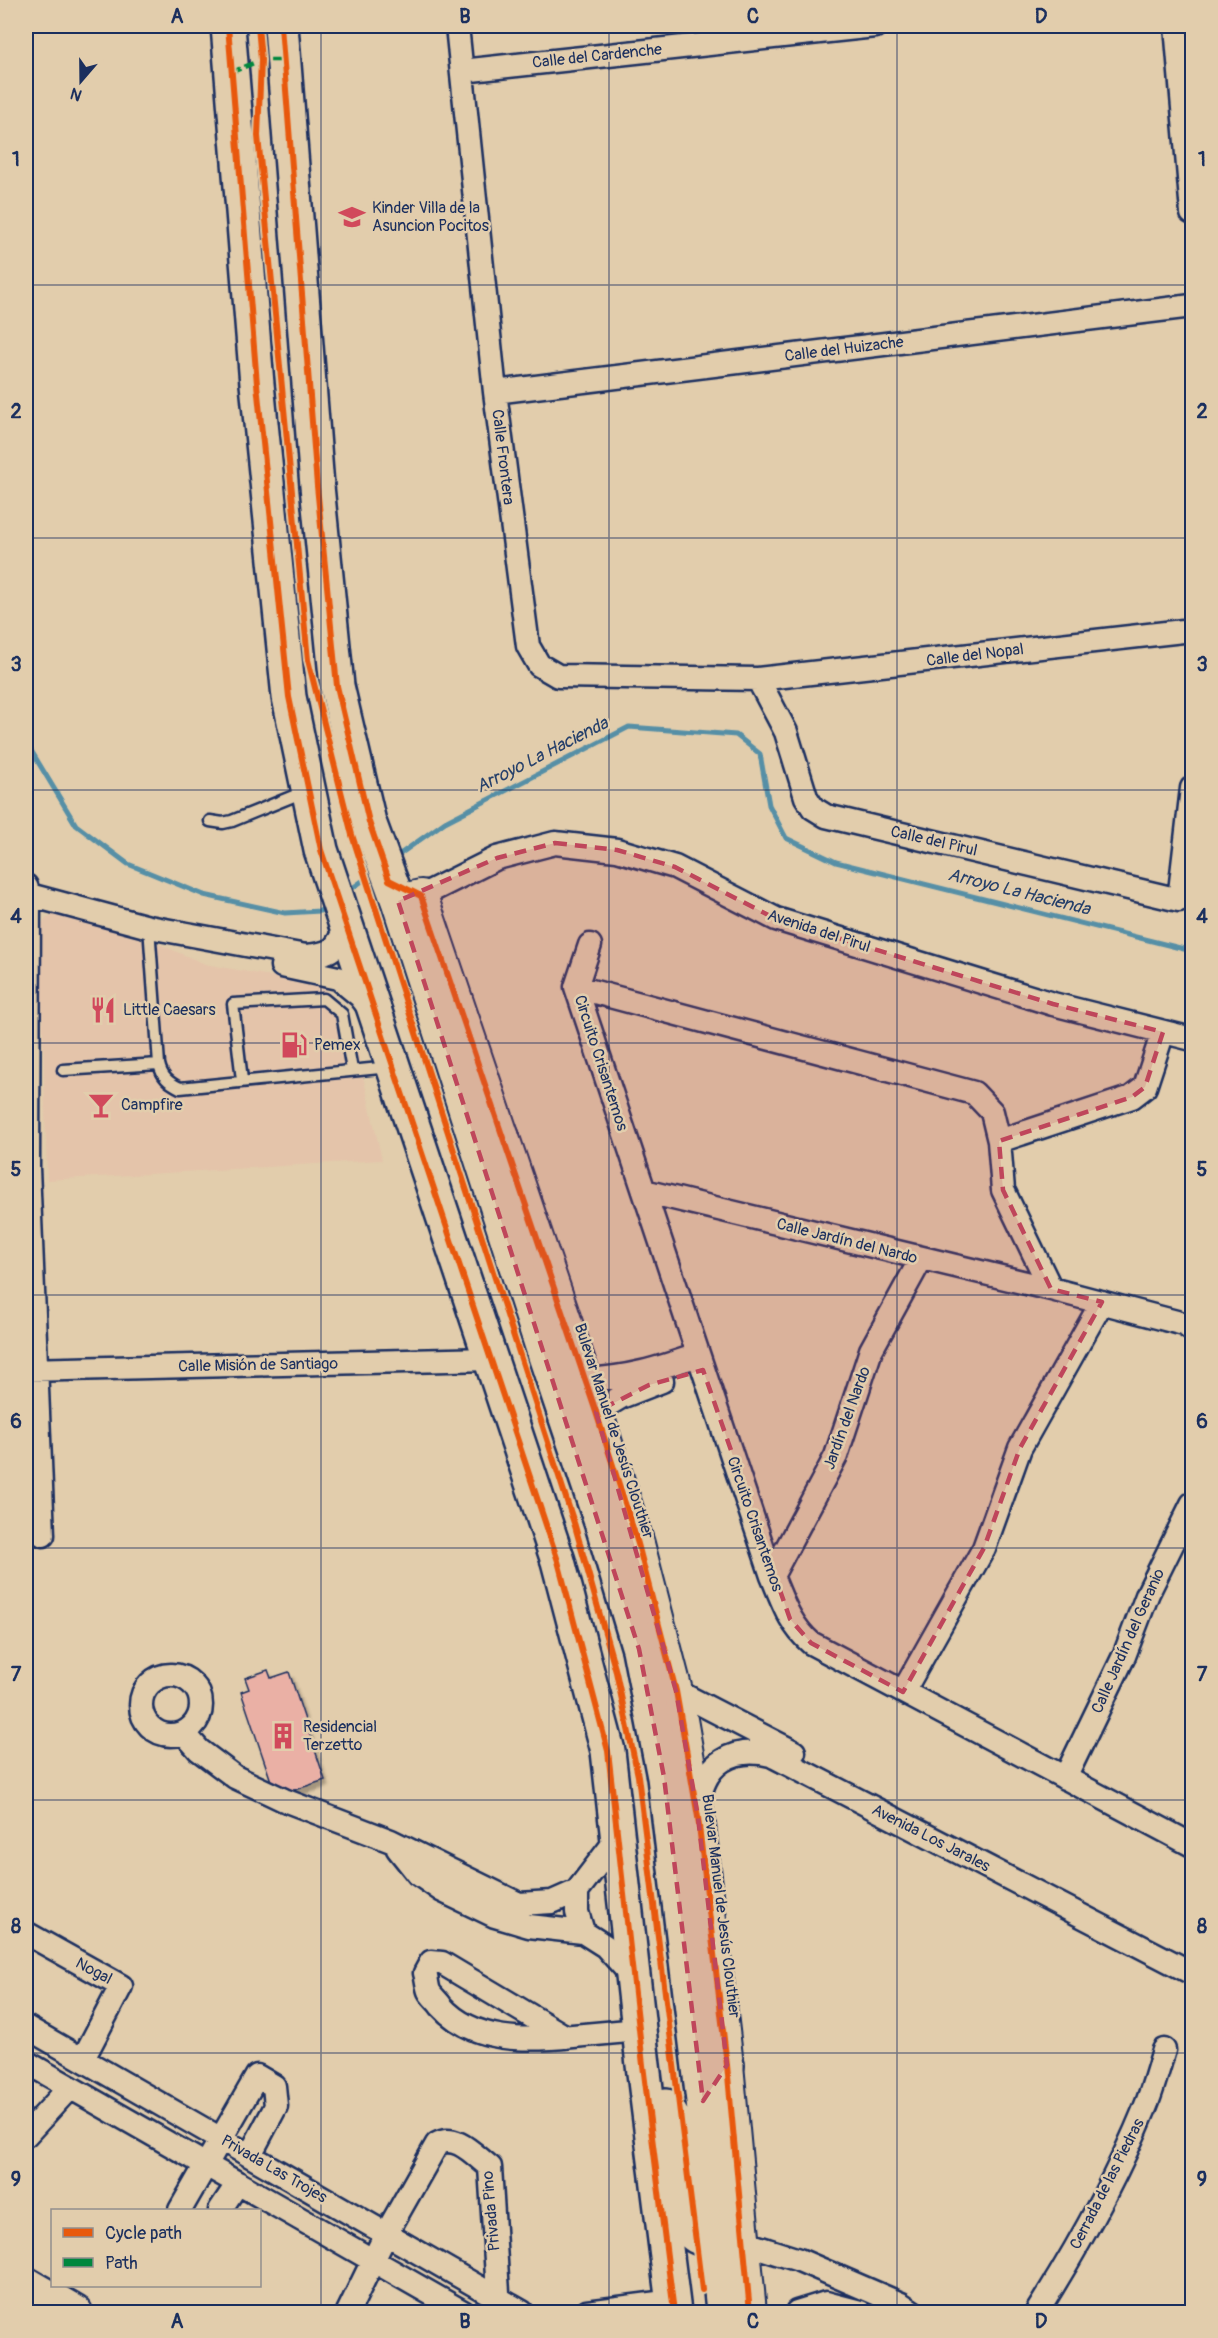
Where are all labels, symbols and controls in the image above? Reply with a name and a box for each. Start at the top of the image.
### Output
text: A [171,4,184,29]
text: B [459,4,471,29]
text: C [747,4,759,29]
text: D [1035,4,1048,29]
street label: Calle del Cardenche [531,39,663,73]
north arrow [51,51,111,111]
text: N [68,83,85,105]
text: 1 [12,147,20,172]
text: 1 [1198,147,1206,172]
place label: Kinder Villa de la Asuncion Pocitos [372,198,489,236]
school or university icon: Kinder Villa de la Asuncion Pocitos [337,202,367,232]
street label: Calle del Huizache [783,332,905,366]
text: 2 [10,399,22,424]
text: 2 [1196,399,1208,424]
street label: Calle Frontera [487,408,519,506]
street label: Calle del Nopal [925,639,1025,671]
text: 3 [10,652,22,677]
text: 3 [1196,652,1208,677]
water label: Arroyo La Hacienda [472,711,614,798]
street label: Calle del Pirul [889,821,979,861]
water label: Arroyo La Hacienda [946,863,1094,921]
text: 4 [10,904,22,929]
text: 4 [1196,904,1208,929]
street label: Avenida del Pirul [765,905,873,957]
street label: Circuito Crisantemos [570,993,632,1133]
restaurant icon: Little Caesars [88,995,118,1025]
place label: Little Caesars [123,1000,216,1020]
fuel station icon: Pemex [279,1030,309,1060]
place label: Pemex [314,1035,361,1055]
bar icon: Campfire [86,1090,116,1120]
place label: Campfire [121,1095,183,1115]
text: 5 [11,1157,22,1182]
text: 5 [1197,1157,1208,1182]
street label: Calle Jardín del Nardo [774,1214,920,1268]
street label: Bulevar Manuel de Jesús Clouthier [570,1321,658,1541]
street label: Calle Misión de Santiago [178,1354,338,1376]
street label: Jardín del Nardo [819,1363,875,1472]
text: 6 [10,1409,22,1434]
text: 6 [1196,1409,1208,1434]
street label: Circuito Crisantemos [723,1454,787,1594]
street label: Calle Jardín del Geranio [1087,1565,1169,1717]
text: 7 [11,1662,22,1687]
text: 7 [1197,1662,1208,1687]
place label: Residencial Terzetto [303,1717,377,1755]
building icon: Residencial Terzetto [268,1721,298,1751]
street label: Bulevar Manuel de Jesús Clouthier [697,1793,745,2019]
street label: Avenida Los Jarales [868,1800,994,1876]
text: 8 [11,1914,21,1939]
text: 8 [1197,1914,1207,1939]
street label: Nogal [72,1953,116,1989]
street label: Cerrada de las Piedras [1065,2115,1149,2253]
street label: Privada Las Trojes [217,2131,331,2207]
text: 9 [11,2167,21,2192]
text: 9 [1197,2167,1207,2192]
street label: Privada Pino [477,2170,504,2252]
legend [51,2209,261,2287]
text: Cycle path [105,2222,182,2245]
text: Path [105,2252,138,2275]
text: A [171,2309,184,2334]
text: B [459,2309,471,2334]
text: C [747,2309,759,2334]
text: D [1035,2309,1048,2334]

